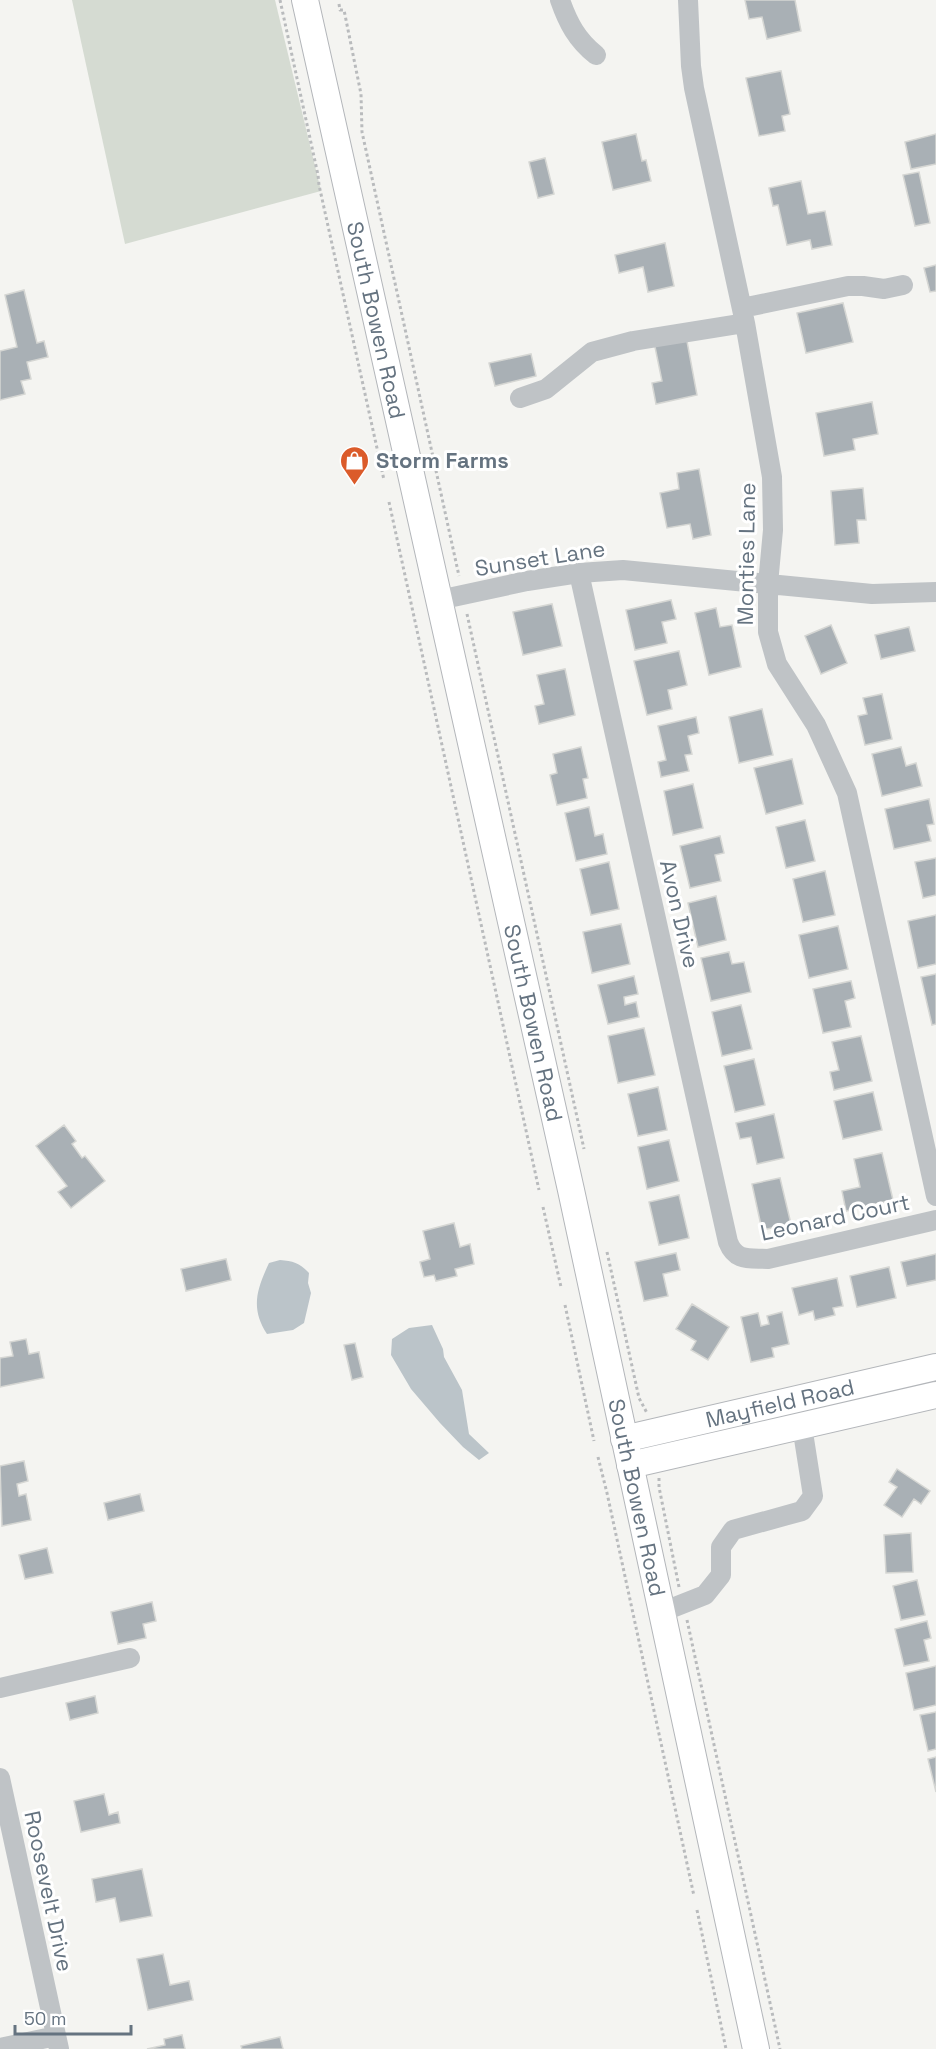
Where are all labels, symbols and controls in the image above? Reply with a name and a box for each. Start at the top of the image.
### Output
street label: South Bowen Road [341,219,412,421]
shop icon: Storm Farms [339,444,371,486]
place label: Storm Farms [376,446,509,474]
street label: Monties Lane [731,482,761,626]
street label: Sunset Lane [473,534,607,582]
street label: Avon Drive [654,857,706,971]
street label: South Bowen Road [498,921,569,1124]
street label: Leonard Court [758,1188,912,1246]
street label: Mayfield Road [703,1372,857,1434]
street label: South Bowen Road [602,1396,672,1599]
street label: Roosevelt Drive [18,1808,80,1974]
scale bar [15,1998,130,2036]
text: 50 m [24,2007,66,2030]

